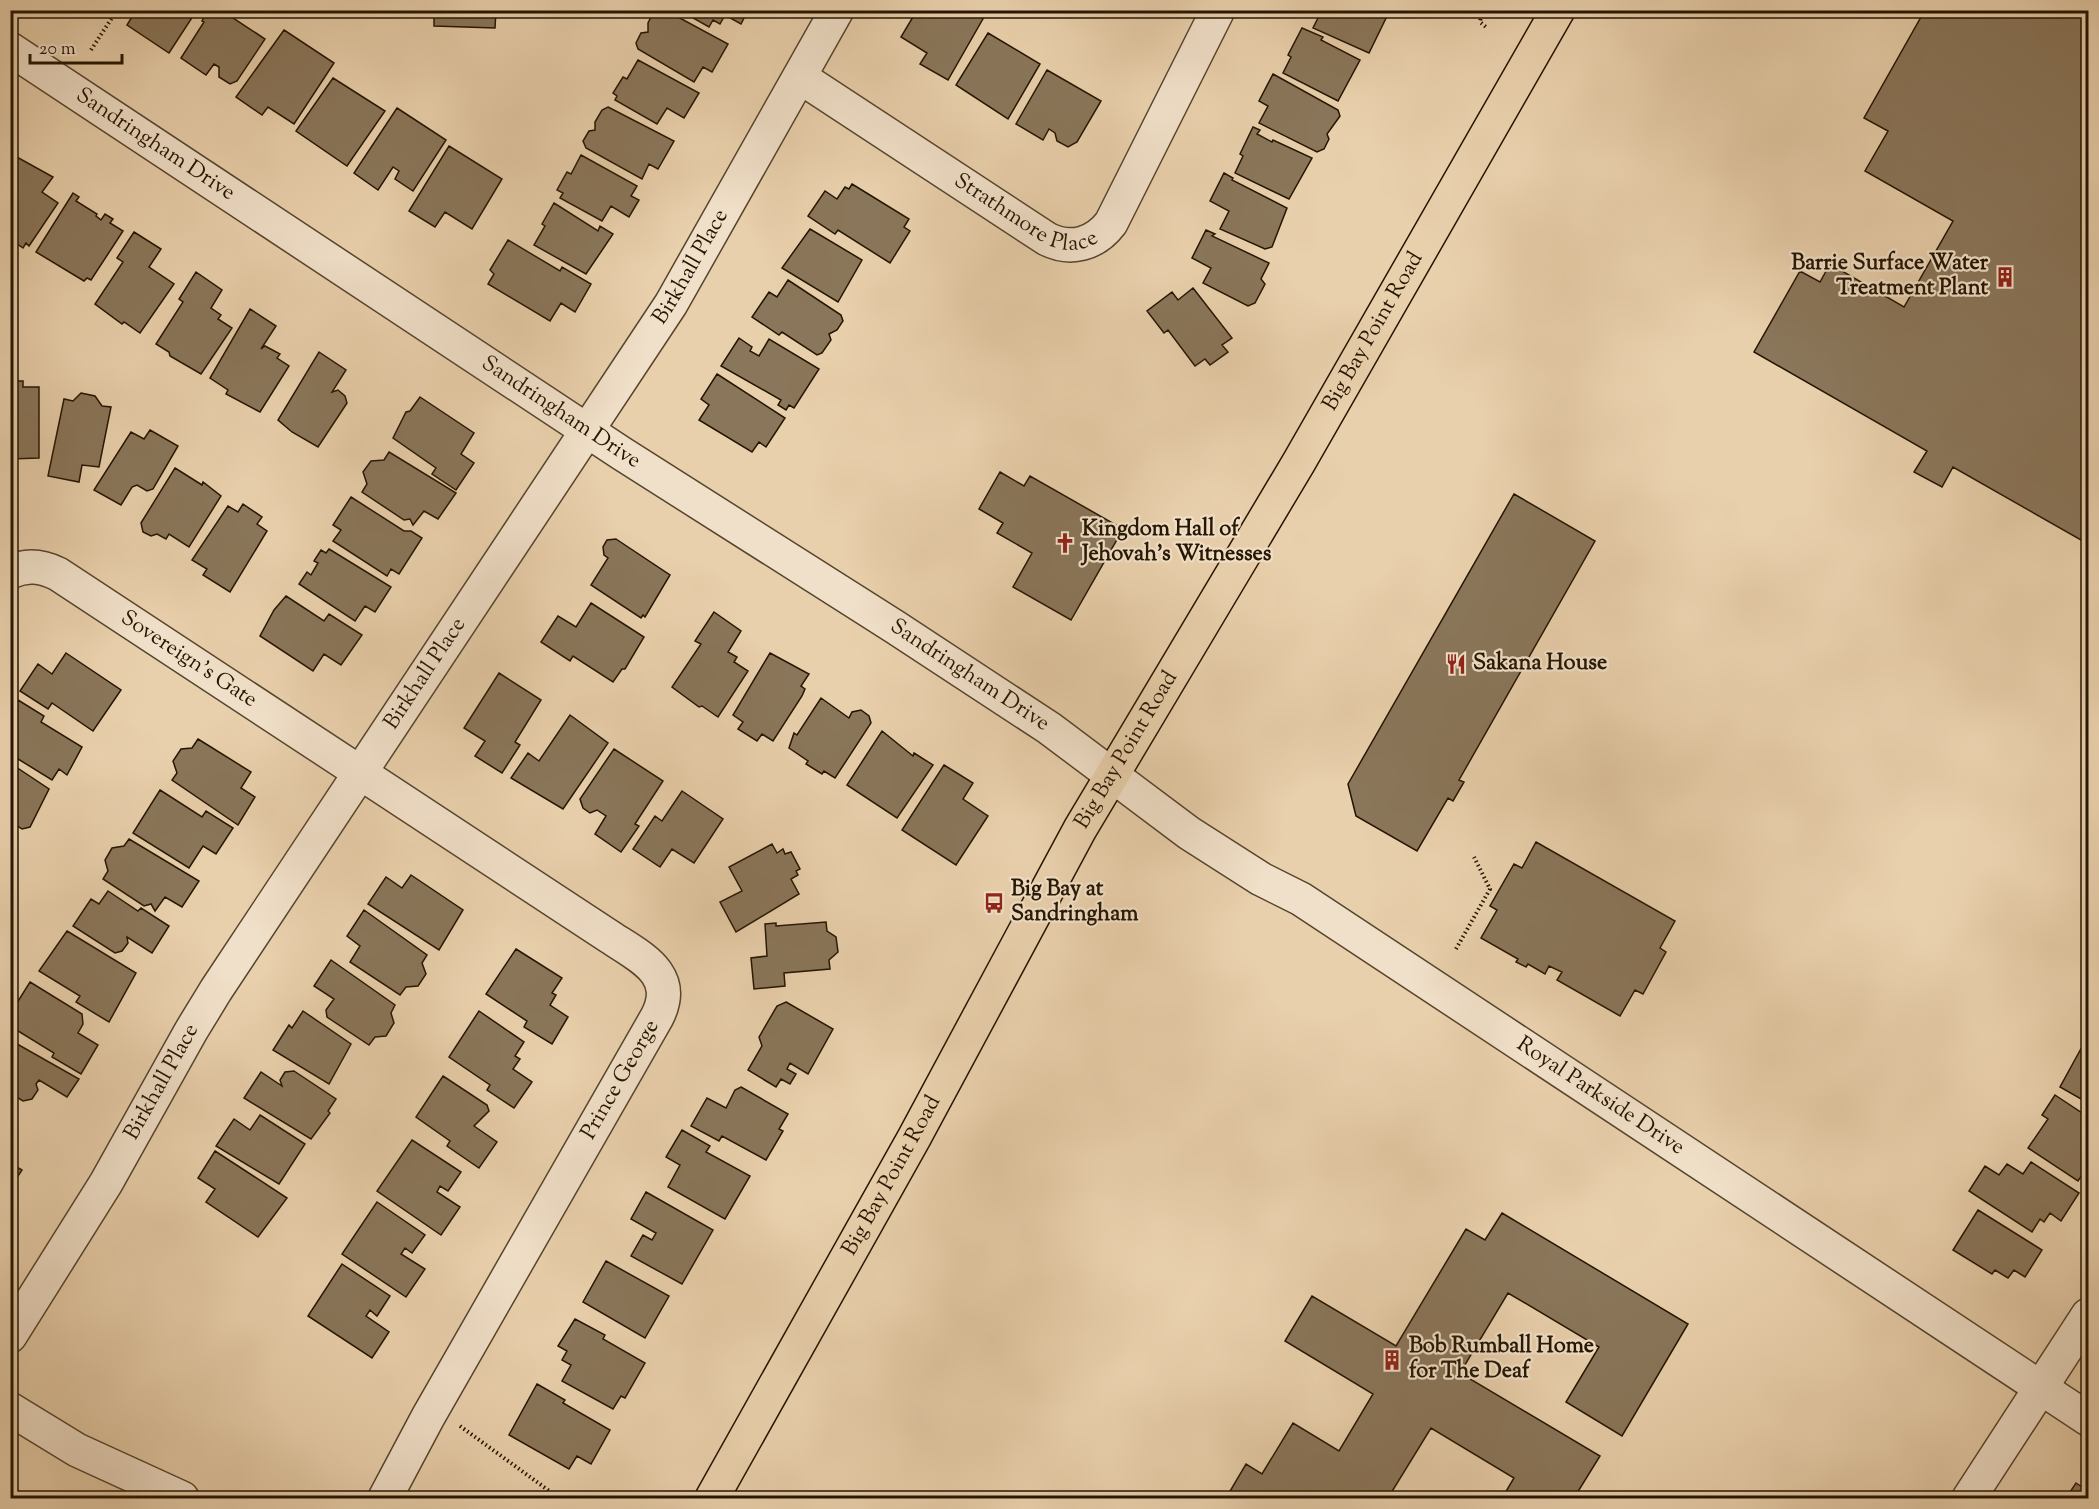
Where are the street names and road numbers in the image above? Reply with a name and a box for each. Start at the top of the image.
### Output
street label: Sandringham Drive [69,81,241,209]
street label: Strathmore Place [947,166,1104,261]
street label: Birkhall Place [645,203,737,332]
street label: Big Bay Point Road [1315,246,1432,417]
street label: Sandringham Drive [474,349,647,477]
street label: Sovereign's Gate [114,603,263,716]
street label: Birkhall Place [377,611,475,737]
street label: Sandringham Drive [883,612,1056,740]
street label: Big Bay Point Road [1067,665,1186,836]
street label: Prince George [574,1014,668,1146]
street label: Birkhall Place [117,1018,208,1146]
street label: Royal Parkside Drive [1510,1029,1691,1164]
street label: Big Bay Point Road [835,1090,950,1262]

